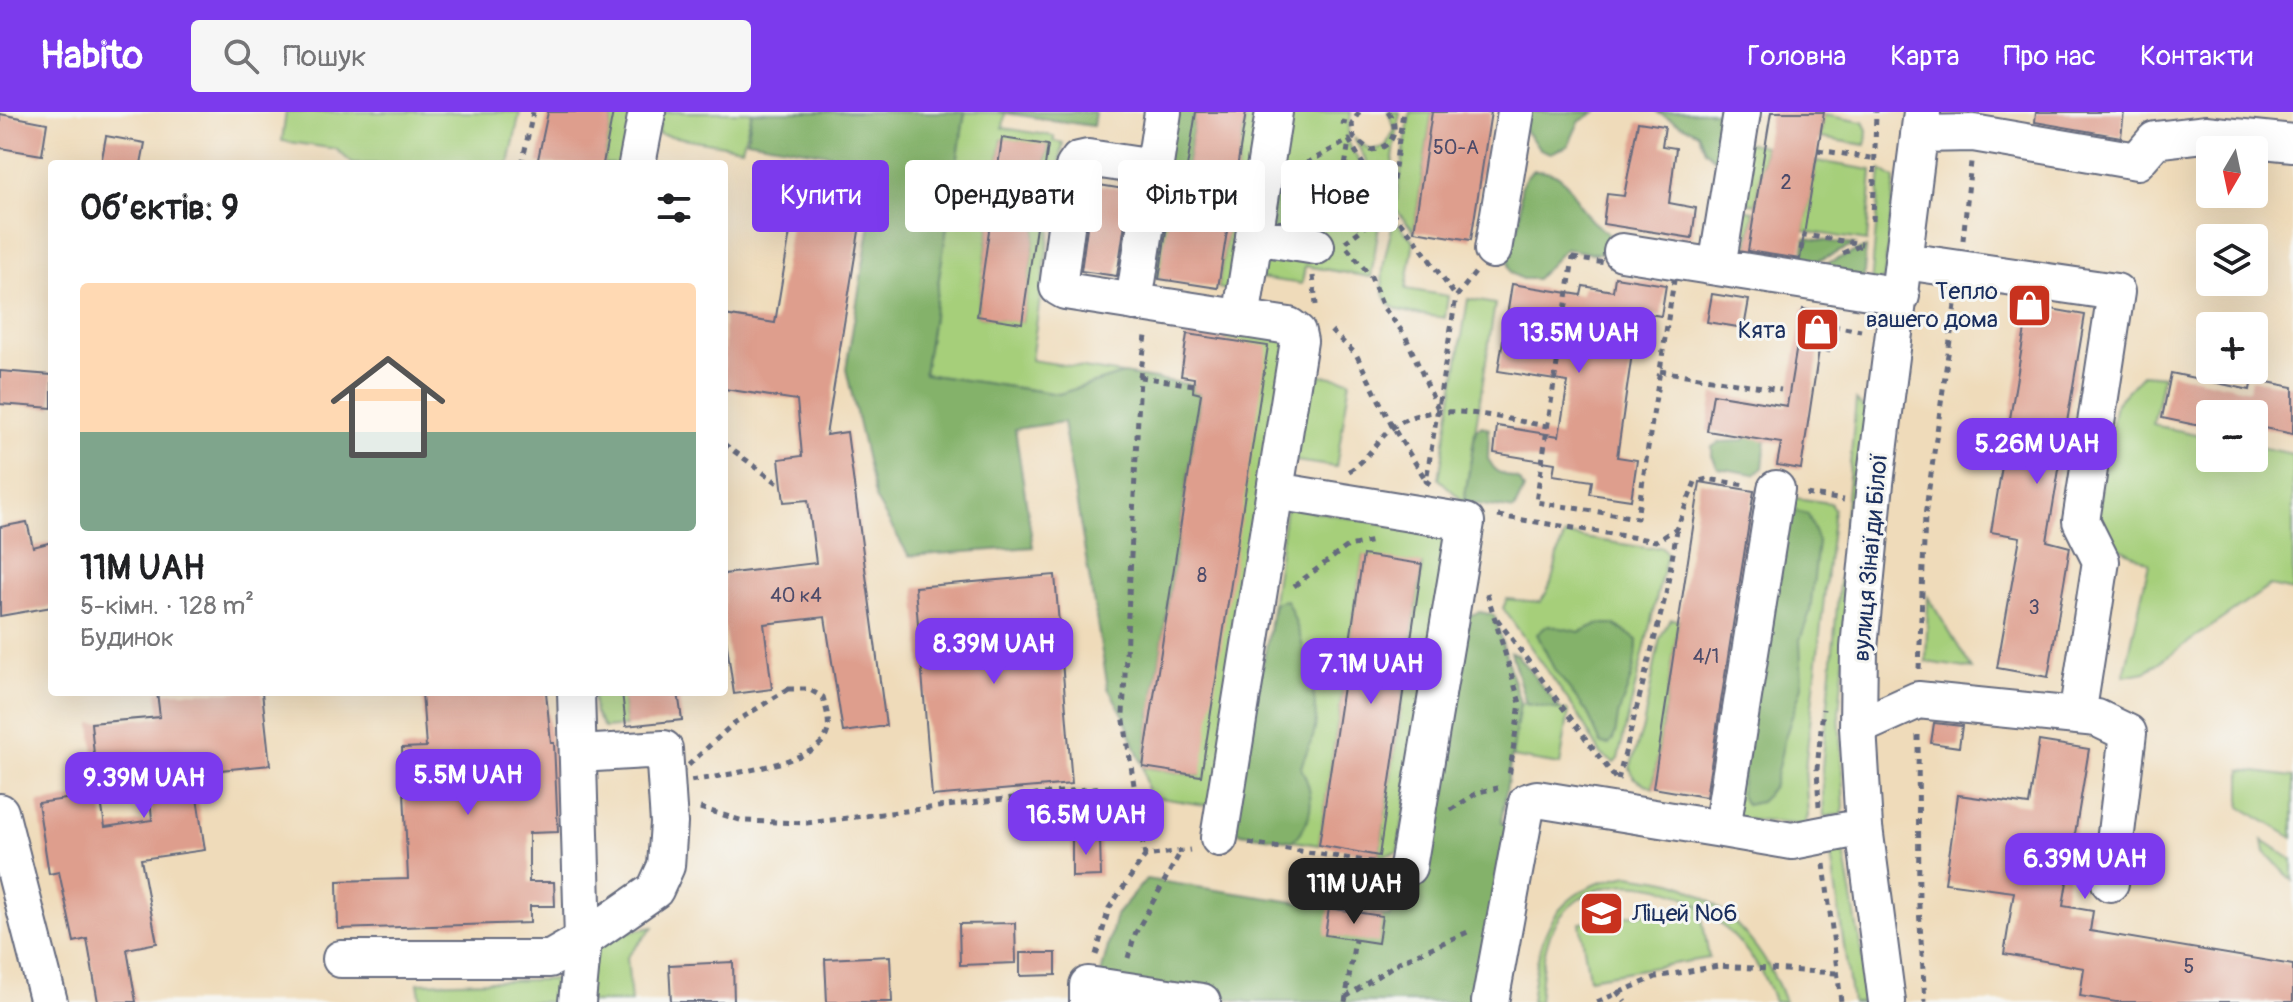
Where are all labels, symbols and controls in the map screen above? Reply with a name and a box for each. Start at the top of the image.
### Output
search box [191,20,751,92]
text: Habito [40,32,143,80]
icon: search [219,34,263,78]
text: Пошук [283,38,367,75]
text: Головна [1747,39,1846,74]
text: Карта [1890,39,1960,74]
text: Про нас [2004,39,2096,74]
text: Контакти [2140,39,2253,74]
house number: 50-А [1433,135,1479,160]
north arrow [2196,136,2268,208]
map controls [2196,136,2268,472]
chip: Купити [752,160,889,232]
chip: Орендувати [905,160,1102,232]
chip: Фільтри [1118,160,1265,232]
chip: Нове [1281,160,1398,232]
house number: 2 [1780,170,1792,195]
icon: filters [652,186,696,230]
text: Об’єктів: 9 [80,187,239,230]
button: layers [2196,224,2268,296]
place label: Тепло вашего дома [1866,277,1998,334]
shop icon: Тепло вашего дома [2005,281,2053,329]
shop icon: Кята [1793,306,1841,354]
pin: 13.5M UAH [1487,307,1671,375]
button: + [2196,312,2268,384]
place label: Кята [1738,316,1786,345]
text: 13.5M UAH [1519,317,1639,349]
icon: home [316,335,460,479]
button: − [2196,400,2268,472]
pin: 5.26M UAH [1945,418,2129,486]
text: 5.26M UAH [1975,428,2099,460]
street label: вулиця Зінаїди Білої [1847,451,1894,663]
text: 11M UAH [80,547,205,590]
house number: 8 [1197,563,1207,588]
house number: 40 к4 [770,583,822,608]
text: 5-кімн. · 128 m² [80,590,254,622]
house number: 3 [2028,595,2040,620]
pin: 8.39M UAH [902,618,1086,686]
text: Будинок [80,622,174,654]
text: 8.39M UAH [933,628,1055,660]
pin: 7.1M UAH [1288,638,1454,706]
house number: 4/1 [1693,644,1719,669]
text: 7.1M UAH [1319,648,1423,680]
pin: 5.5M UAH [385,749,551,817]
pin: 9.39M UAH [52,752,236,820]
text: 5.5M UAH [414,759,522,791]
text: 9.39M UAH [83,762,205,794]
pin: 16.5M UAH [994,789,1178,857]
text: 16.5M UAH [1026,799,1146,831]
pin: 6.39M UAH [1993,833,2177,901]
text: 6.39M UAH [2023,843,2147,875]
pin: 11M UAH [1280,858,1428,926]
text: 11M UAH [1306,868,1402,900]
school or university icon: Ліцей №6 [1577,889,1625,937]
place label: Ліцей №6 [1631,899,1737,928]
house number: 5 [2184,954,2194,979]

